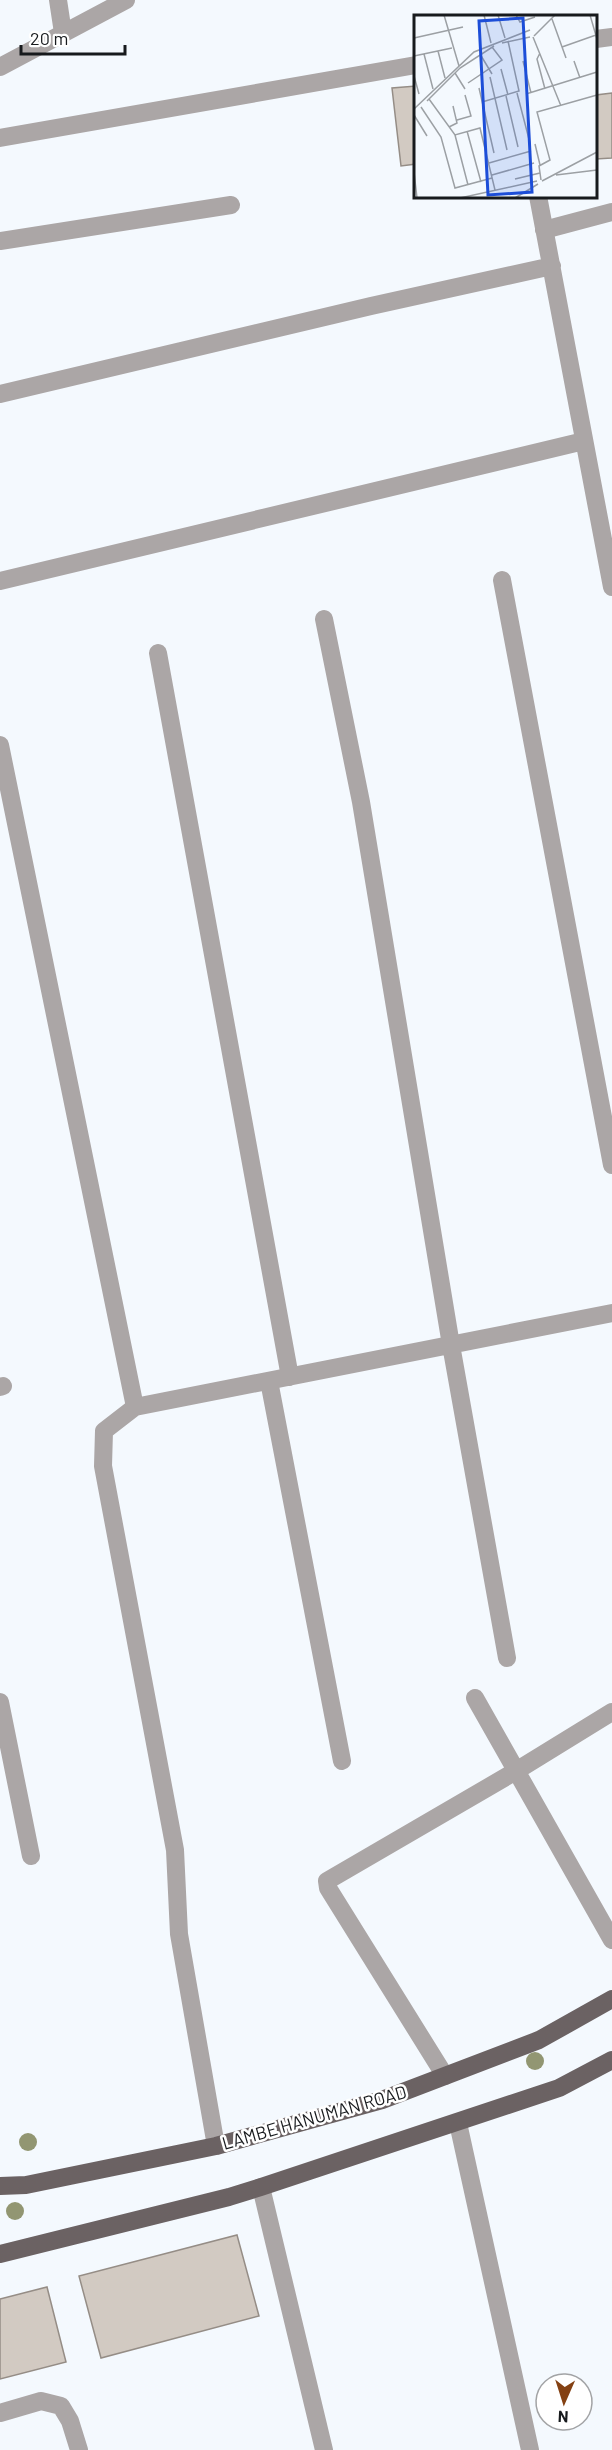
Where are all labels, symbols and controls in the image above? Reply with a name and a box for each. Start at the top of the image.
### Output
inset map [414,15,597,198]
scale bar [21,18,124,56]
text: 20 m [30,27,68,49]
street label: LAMBE HANUMAN ROAD [219,2080,409,2154]
north arrow [534,2372,594,2432]
text: N [557,2408,569,2427]

